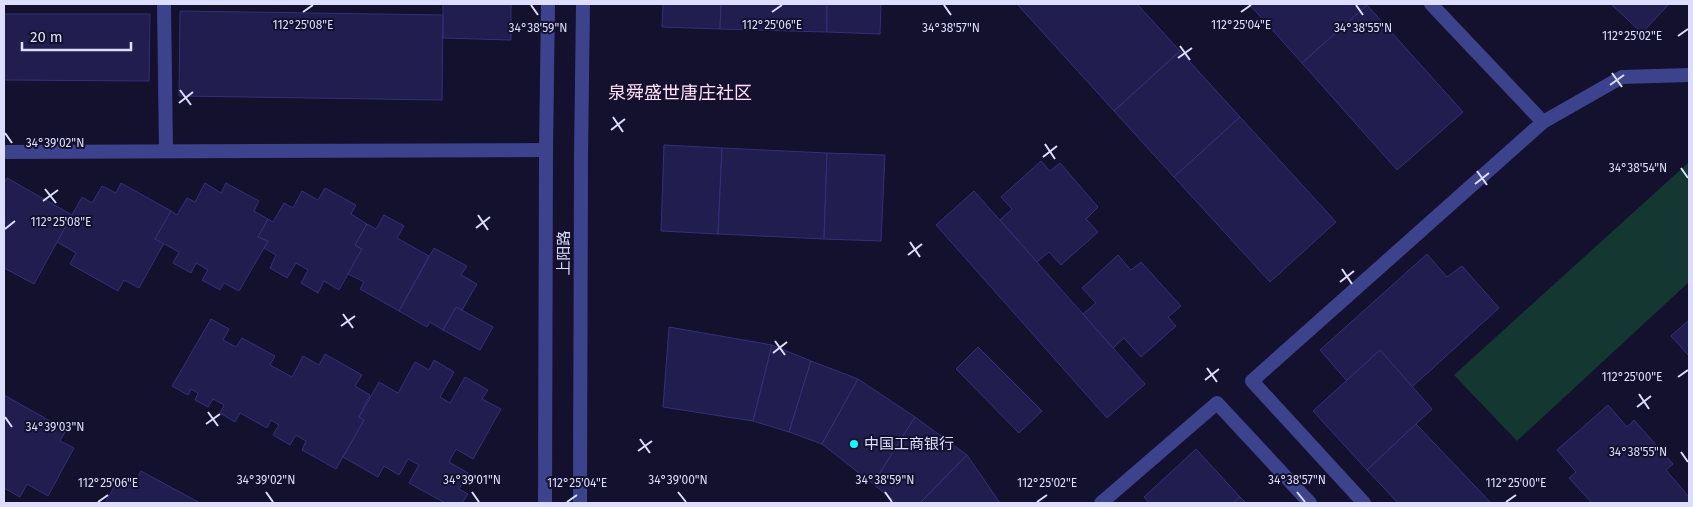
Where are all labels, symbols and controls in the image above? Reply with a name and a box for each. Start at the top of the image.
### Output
text: 112°25'08"E [273,18,333,32]
text: 112°25'06"E [742,18,802,32]
text: 112°25'04"E [1211,18,1271,32]
scale bar [22,20,131,52]
text: 34°38'59"N [509,21,567,35]
text: 34°38'57"N [922,21,980,35]
text: 34°38'55"N [1334,21,1392,35]
text: 20 m [30,28,63,46]
text: 112°25'02"E [1602,29,1662,43]
district label: 泉舜盛世唐庄社区 [608,82,752,104]
text: 34°39'02"N [26,136,84,150]
text: 34°38'54"N [1609,161,1667,175]
text: 112°25'08"E [31,215,91,229]
street label: 上阳路 [555,230,573,276]
text: 112°25'00"E [1601,370,1663,384]
text: 34°39'03"N [26,420,84,434]
place label: 中国工商银行 [864,435,954,453]
marker: 中国工商银行 [848,438,860,450]
text: 34°38'55"N [1609,445,1667,459]
text: 34°39'02"N [237,473,295,487]
text: 34°39'01"N [443,473,501,487]
text: 34°39'00"N [648,473,708,487]
text: 34°38'59"N [856,473,914,487]
text: 34°38'57"N [1268,473,1326,487]
text: 112°25'06"E [78,476,138,490]
text: 112°25'04"E [547,476,607,490]
text: 112°25'02"E [1017,476,1077,490]
text: 112°25'00"E [1485,476,1547,490]

